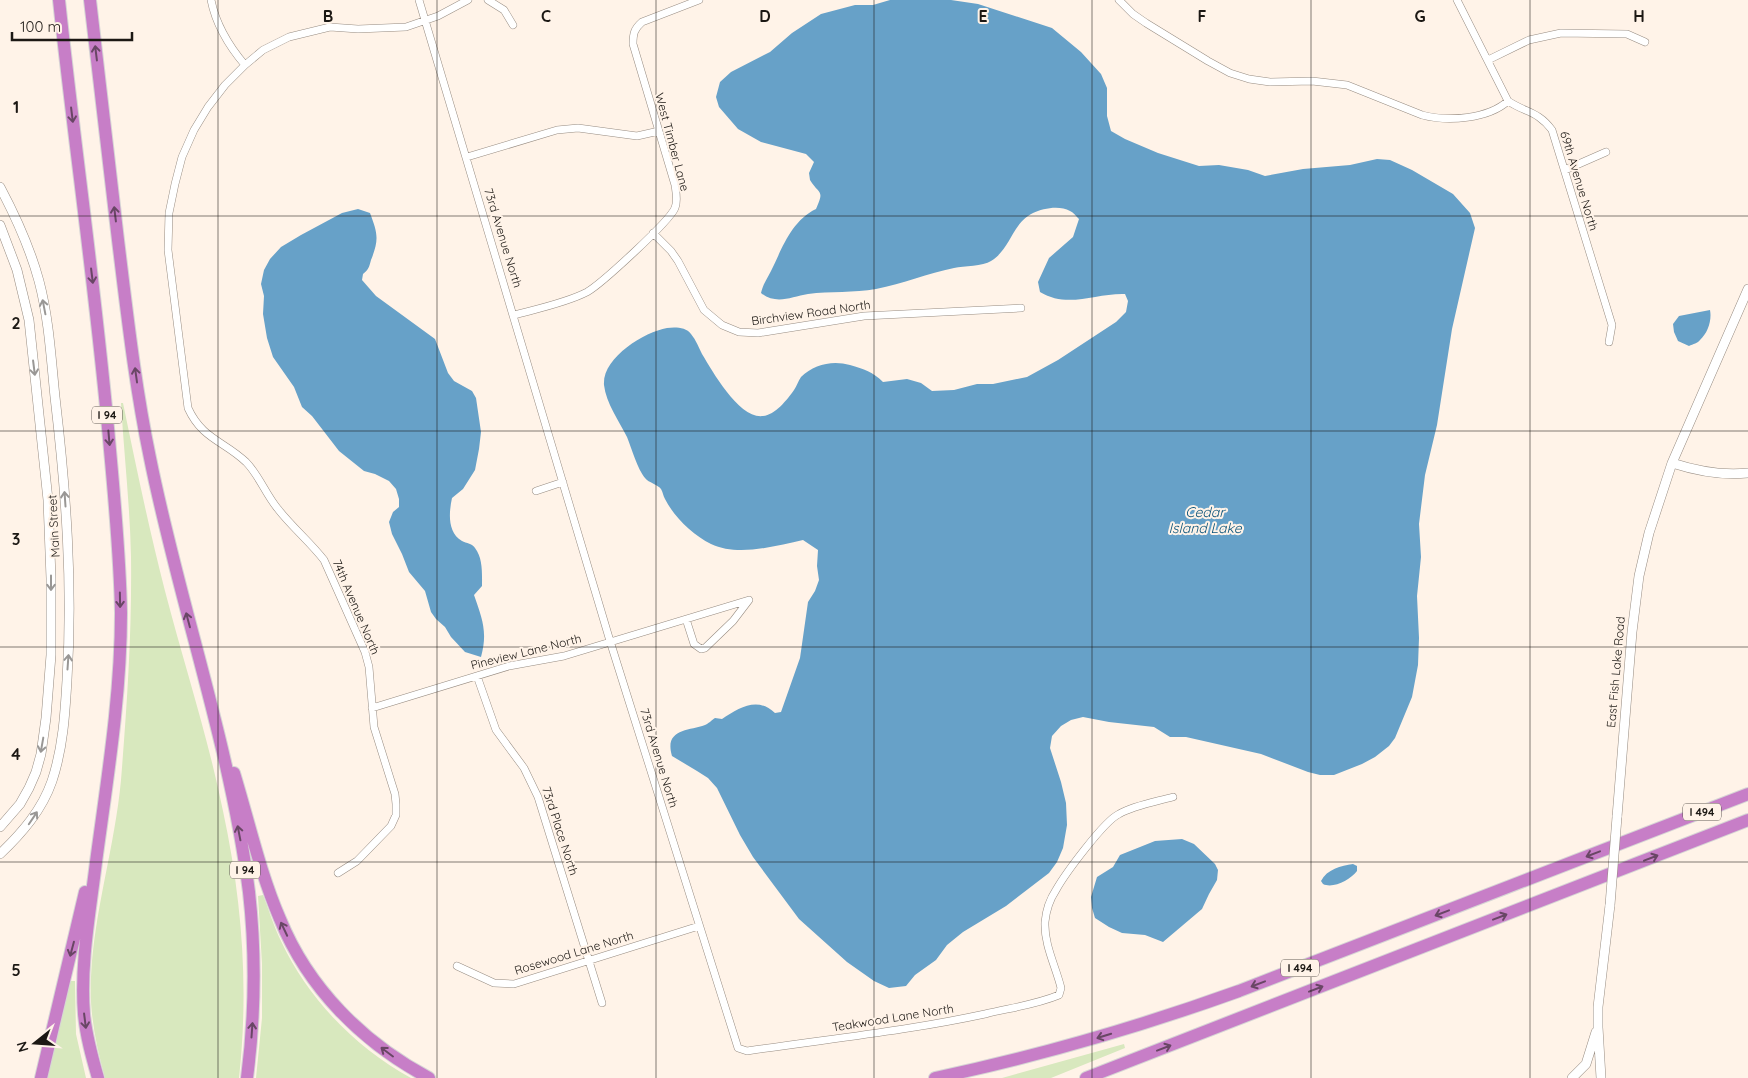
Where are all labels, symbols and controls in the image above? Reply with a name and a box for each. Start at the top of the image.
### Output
text: B [323,6,333,26]
text: C [541,6,551,26]
text: D [759,6,771,26]
text: E [978,6,988,26]
text: F [1198,6,1207,26]
text: G [1414,6,1426,26]
text: H [1633,6,1645,26]
scale bar [12,10,132,42]
text: 100 m [20,17,61,36]
one-way arrow [91,45,101,61]
street label: West Timber Lane [652,91,693,193]
text: 1 [13,97,19,117]
one-way arrow [67,107,77,123]
street label: 69th Avenue North [1557,129,1602,232]
street label: 73rd Avenue North [481,186,526,289]
one-way arrow [110,207,120,223]
one-way arrow [87,268,97,284]
street label: Birchview Road North [750,297,872,328]
one-way arrow [39,300,48,316]
text: 2 [11,313,21,333]
one-way arrow [29,360,39,376]
one-way arrow [130,368,140,384]
road number: I 94 [92,406,122,424]
one-way arrow [104,430,114,446]
one-way arrow [61,491,70,507]
street label: Main Street [44,494,63,558]
water label: Cedar Island Lake [1168,503,1243,537]
text: 3 [12,529,20,549]
street label: 74th Avenue North [330,557,383,657]
one-way arrow [46,574,56,590]
one-way arrow [116,592,125,608]
one-way arrow [183,612,193,628]
street label: East Fish Lake Road [1603,616,1628,728]
street label: Pineview Lane North [469,631,583,673]
one-way arrow [63,654,73,670]
street label: 73rd Avenue North [637,706,682,809]
one-way arrow [37,736,47,752]
text: 4 [11,744,21,764]
street label: 73rd Place North [539,785,582,877]
road number: I 494 [1683,804,1721,820]
one-way arrow [28,811,38,825]
one-way arrow [233,826,243,842]
one-way arrow [1586,849,1601,859]
one-way arrow [1643,853,1658,862]
road number: I 94 [230,862,260,878]
one-way arrow [1435,908,1450,918]
one-way arrow [1491,912,1507,921]
one-way arrow [279,922,288,937]
street label: Rosewood Lane North [512,927,635,978]
one-way arrow [67,940,76,956]
text: 5 [11,960,21,980]
road number: I 494 [1281,960,1319,976]
one-way arrow [1251,980,1266,989]
one-way arrow [1307,984,1323,993]
street label: Teakwood Lane North [831,1001,955,1034]
one-way arrow [80,1013,90,1029]
north arrow [10,1018,60,1068]
one-way arrow [248,1022,257,1038]
one-way arrow [1096,1032,1112,1042]
text: N [12,1039,33,1054]
one-way arrow [1156,1042,1171,1052]
one-way arrow [381,1047,394,1058]

